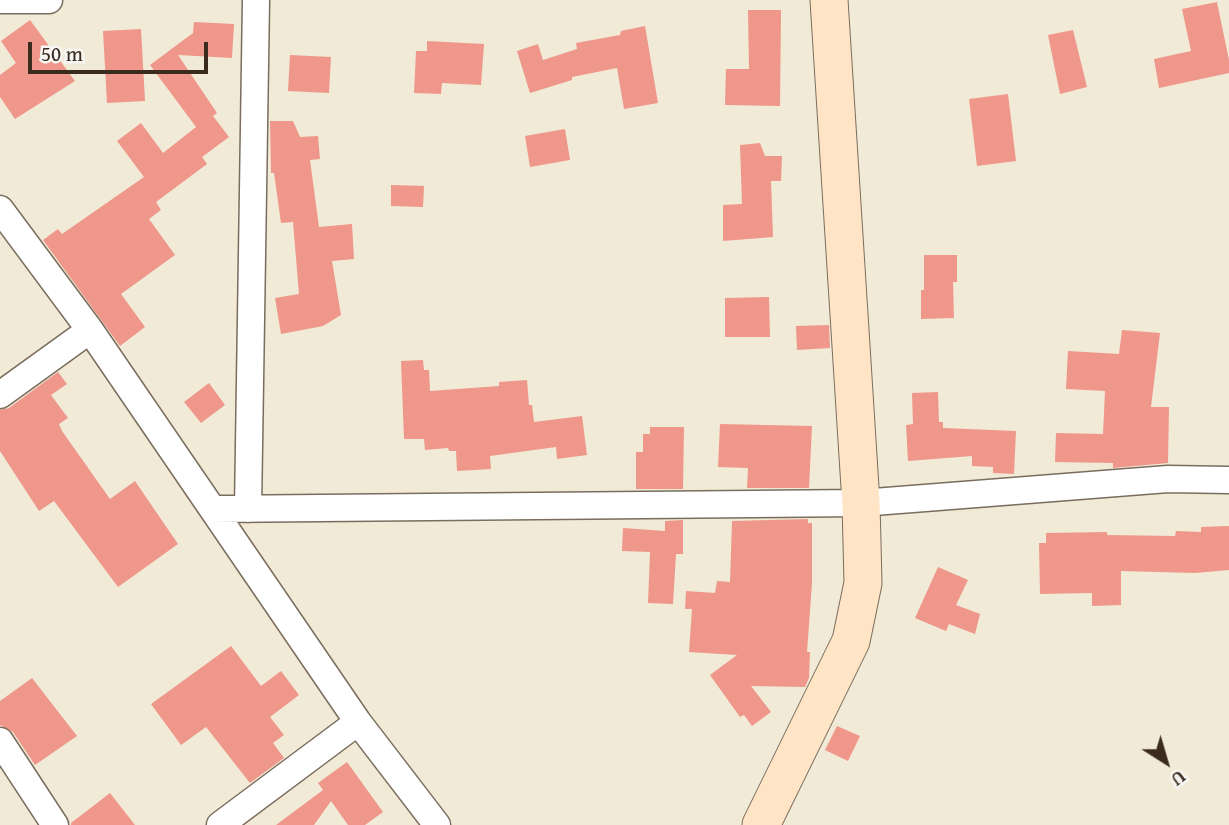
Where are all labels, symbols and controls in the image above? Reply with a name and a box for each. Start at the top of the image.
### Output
scale bar [32,28,212,72]
text: 50 m [41,38,83,69]
north arrow [1131,727,1201,797]
text: U [1165,764,1192,794]

